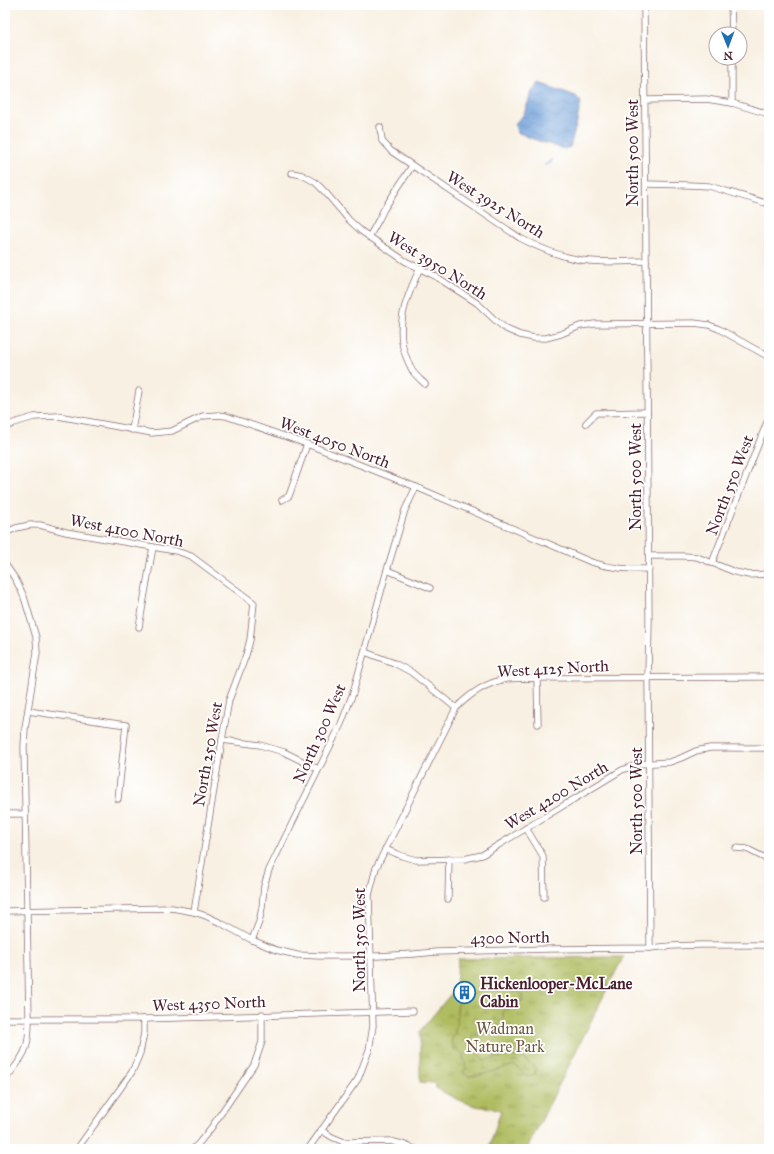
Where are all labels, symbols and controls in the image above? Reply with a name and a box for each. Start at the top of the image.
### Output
north arrow [708,26,748,66]
text: N [723,49,733,62]
street label: North 500 West [623,99,642,207]
street label: West 3925 North [443,167,548,242]
street label: West 3950 North [385,227,491,304]
street label: West 4050 North [277,413,393,472]
street label: North 500 West [626,423,645,531]
street label: North 550 West [702,432,757,538]
street label: West 4100 North [68,510,185,551]
street label: West 4125 North [497,656,610,681]
street label: North 300 West [289,680,350,786]
street label: North 250 West [189,700,226,808]
street label: North 500 West [627,747,646,855]
street label: West 4200 North [501,757,611,834]
street label: North 350 West [350,887,369,992]
street label: 4300 North [470,927,550,948]
place label: Hickenlooper-McLane Cabin [480,974,633,1011]
building icon: Hickenlooper-McLane Cabin [452,979,478,1005]
street label: West 4350 North [152,992,266,1015]
park label: Wadman Nature Park [465,1019,545,1056]

